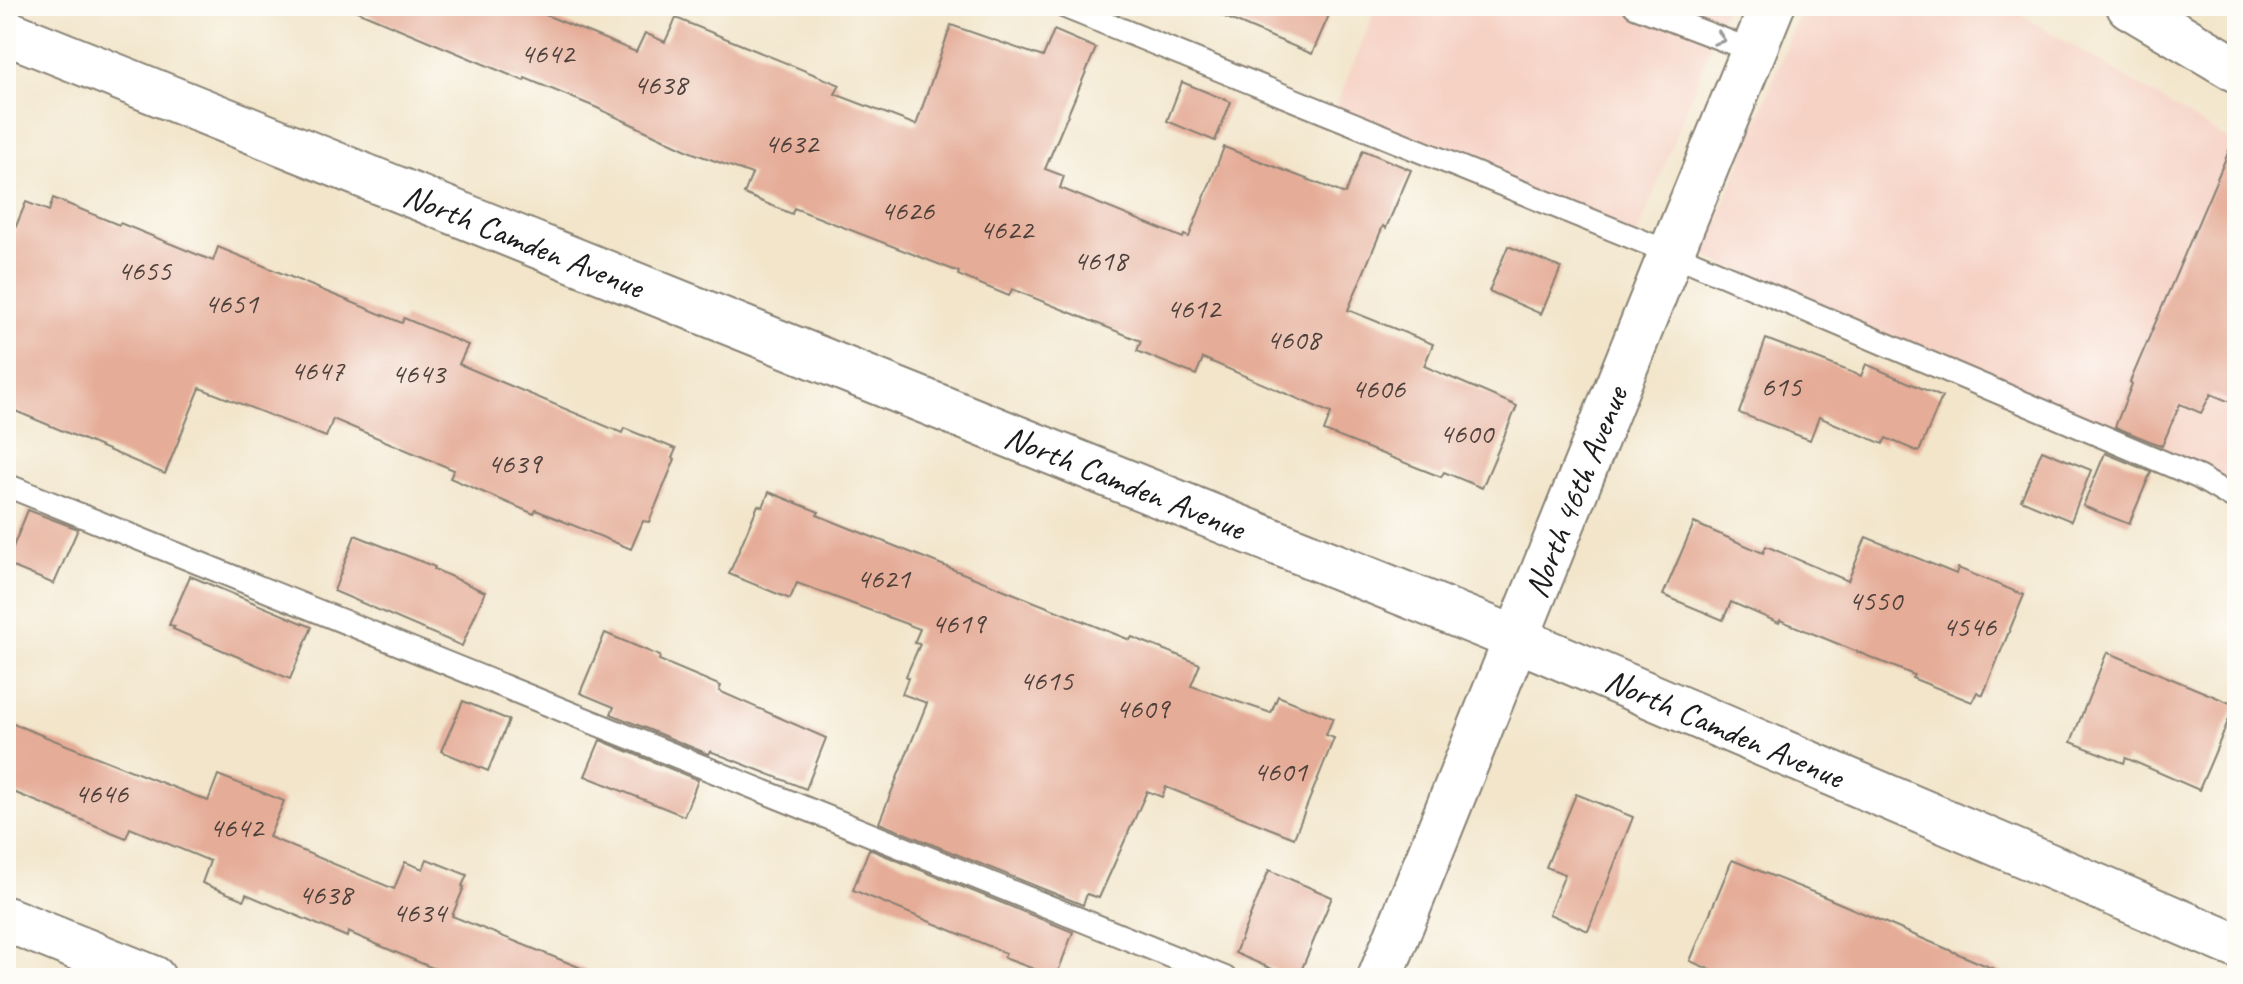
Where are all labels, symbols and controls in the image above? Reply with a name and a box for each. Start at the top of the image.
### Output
one-way arrow [1712,29,1726,46]
house number: 4642 [520,34,576,72]
house number: 4638 [633,65,689,103]
house number: 4632 [764,124,820,162]
street label: North Camden Avenue [398,173,652,308]
house number: 4626 [880,191,935,229]
house number: 4622 [979,210,1036,248]
house number: 4618 [1073,241,1130,279]
house number: 4655 [117,251,172,289]
house number: 4651 [204,284,259,322]
house number: 4612 [1166,289,1223,327]
house number: 4608 [1266,320,1323,358]
house number: 4647 [290,351,345,389]
house number: 4643 [391,354,447,392]
house number: 615 [1761,367,1803,405]
house number: 4606 [1351,369,1407,407]
street label: North 46th Avenue [1514,378,1637,603]
street label: North Camden Avenue [999,414,1253,550]
house number: 4600 [1439,414,1496,452]
house number: 4639 [487,444,543,482]
house number: 4621 [856,559,911,597]
house number: 4550 [1848,581,1905,619]
house number: 4619 [931,604,987,642]
house number: 4546 [1942,607,1998,645]
street label: North Camden Avenue [1599,658,1852,798]
house number: 4615 [1019,661,1075,699]
house number: 4609 [1115,689,1172,727]
house number: 4601 [1253,752,1309,790]
house number: 4646 [74,774,129,812]
house number: 4642 [209,808,265,846]
house number: 4638 [298,875,354,913]
house number: 4634 [392,893,448,931]

